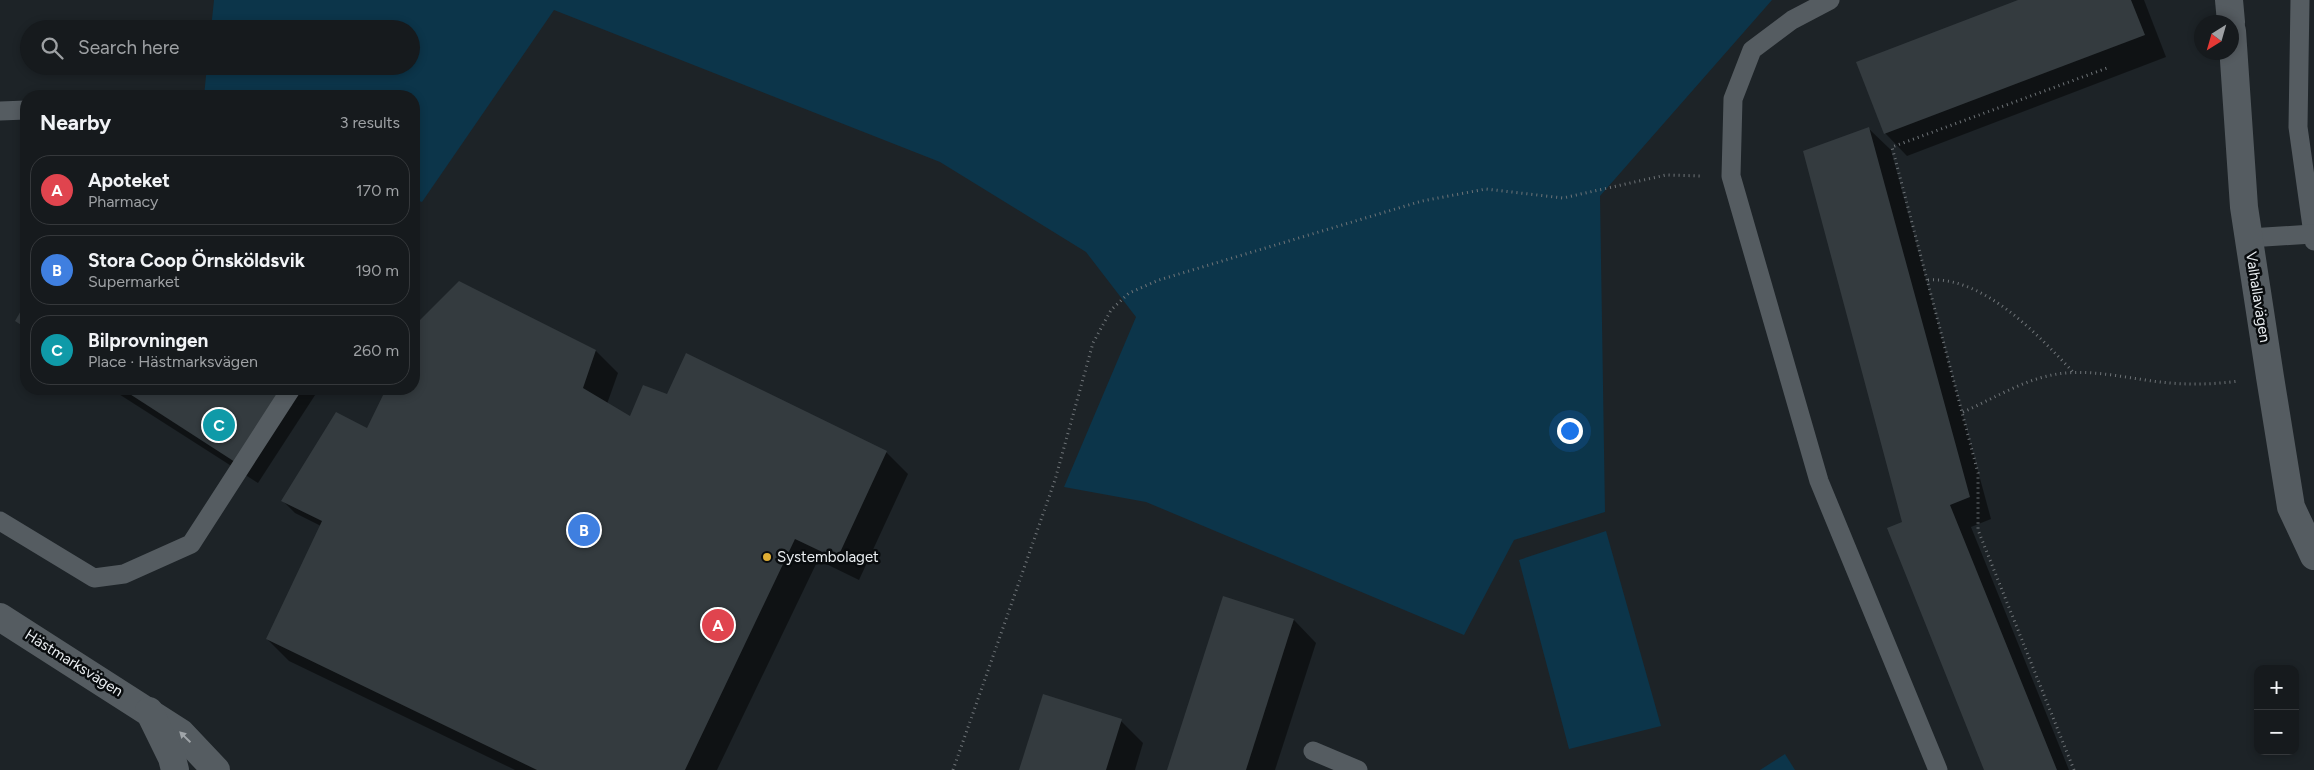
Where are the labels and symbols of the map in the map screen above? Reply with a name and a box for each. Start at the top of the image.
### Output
north arrow [2194,15,2239,60]
street label: Valhallavägen [2242,250,2274,344]
pin: C [203,406,235,444]
your location [1557,418,1583,444]
pin: B [568,511,600,549]
place label: Systembolaget [777,548,879,566]
marker: Systembolaget [761,551,773,563]
pin: A [702,606,734,644]
street label: Hästmarksvägen [22,626,126,700]
one-way arrow [179,731,191,743]

